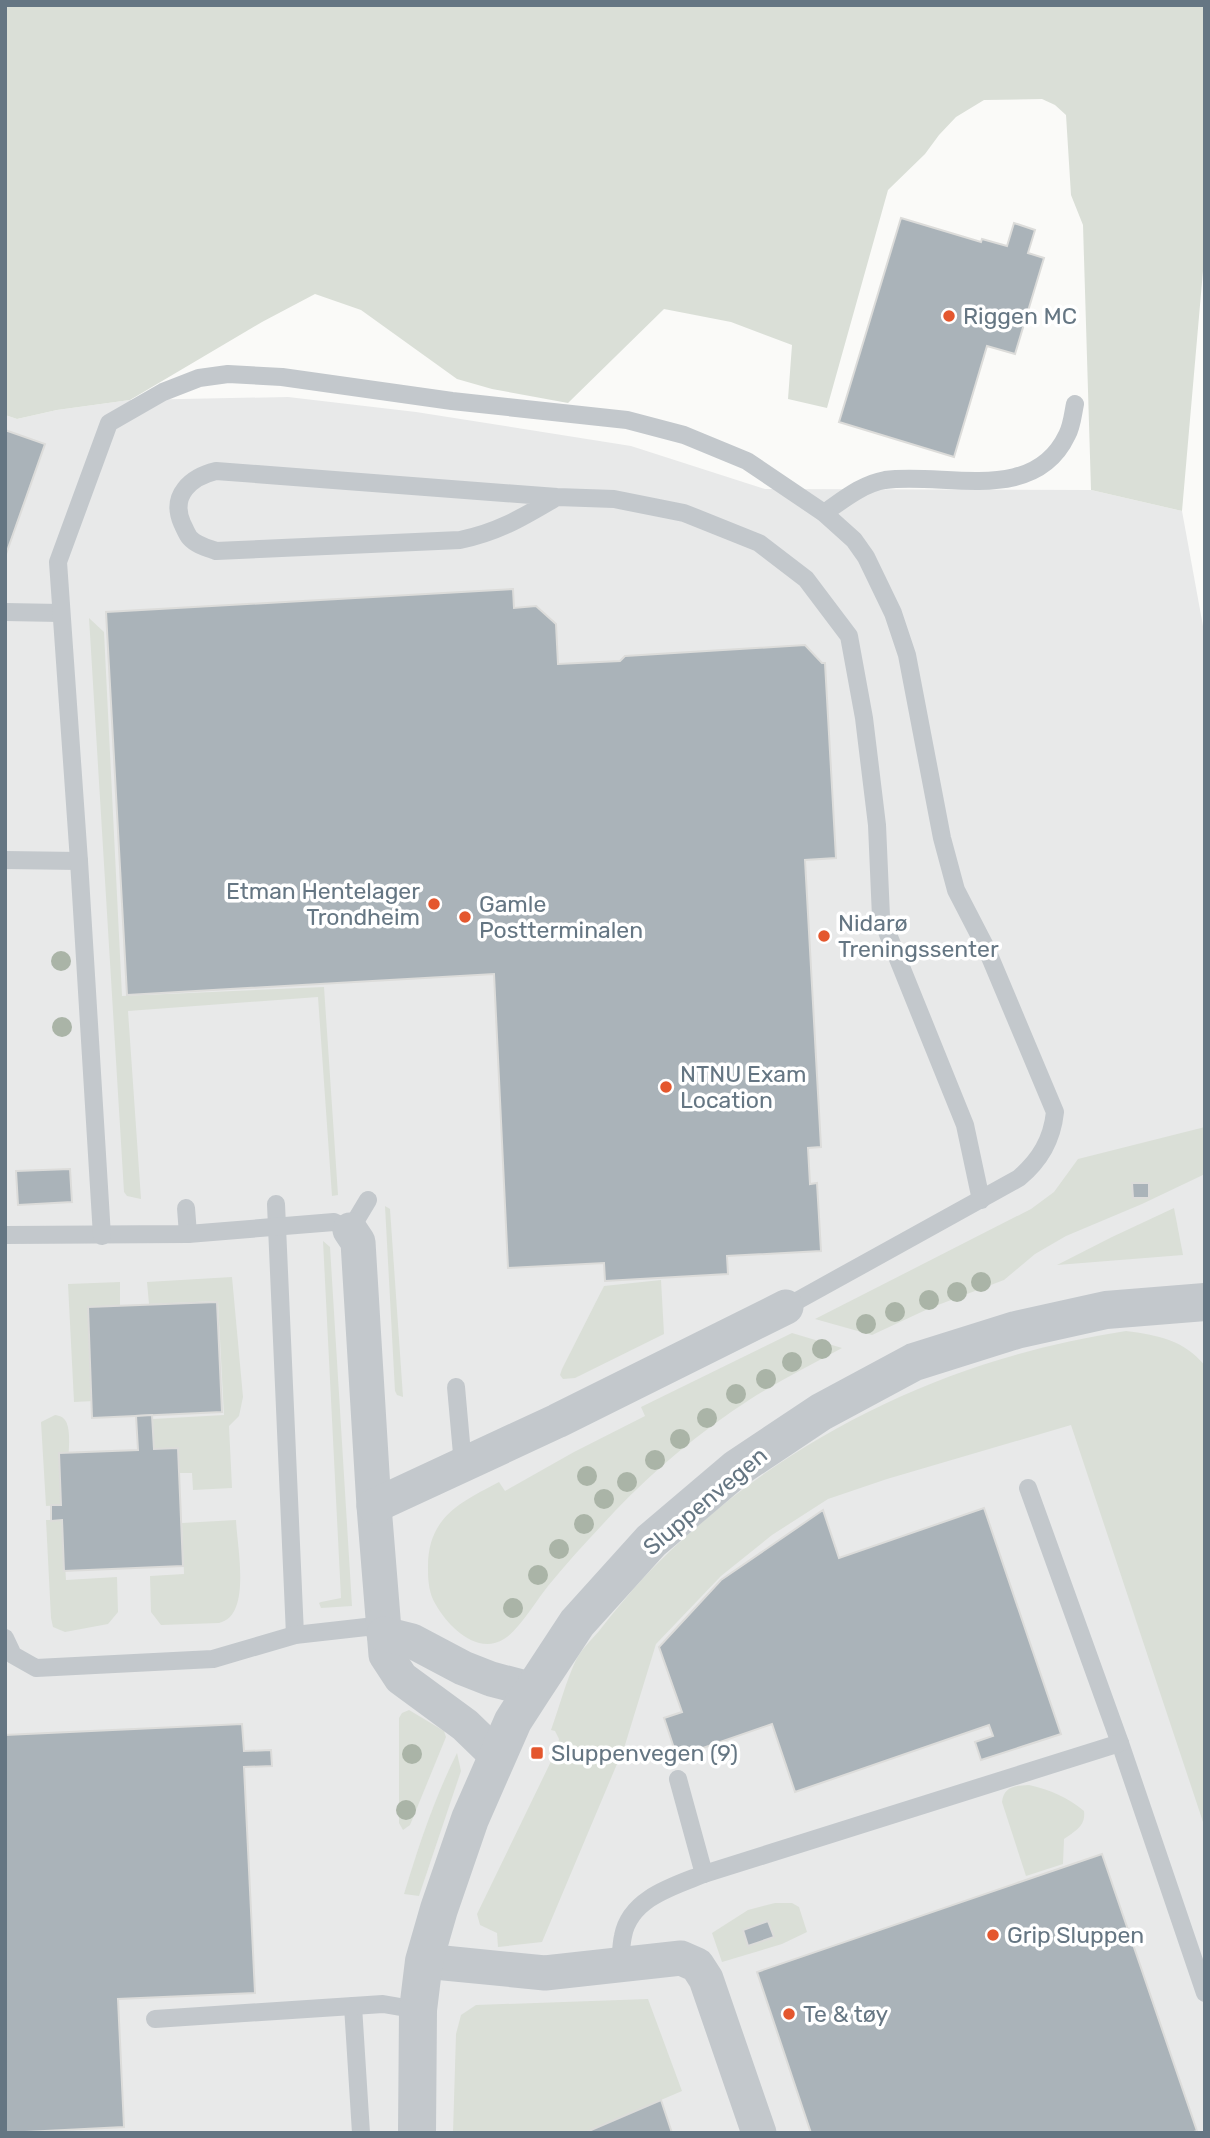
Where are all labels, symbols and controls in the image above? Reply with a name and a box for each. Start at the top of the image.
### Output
place label: Riggen MC [963,302,1077,330]
marker: Riggen MC [941,308,957,324]
place label: Etman Hentelager Trondheim [226,877,420,931]
place label: Gamle Postterminalen [479,890,643,944]
marker: Etman Hentelager Trondheim [426,896,442,912]
marker: Gamle Postterminalen [457,909,473,925]
place label: Nidarø Treningssenter [838,909,999,963]
marker: Nidarø Treningssenter [816,928,832,944]
place label: NTNU Exam Location [680,1060,806,1114]
marker: NTNU Exam Location [658,1079,674,1095]
street label: Sluppenvegen [637,1441,773,1561]
place label: Sluppenvegen (9) [551,1739,738,1767]
marker: Sluppenvegen (9) [529,1745,545,1761]
place label: Grip Sluppen [1007,1921,1144,1949]
marker: Grip Sluppen [985,1927,1001,1943]
place label: Te & tøy [803,2000,888,2028]
marker: Te & tøy [781,2006,797,2022]

